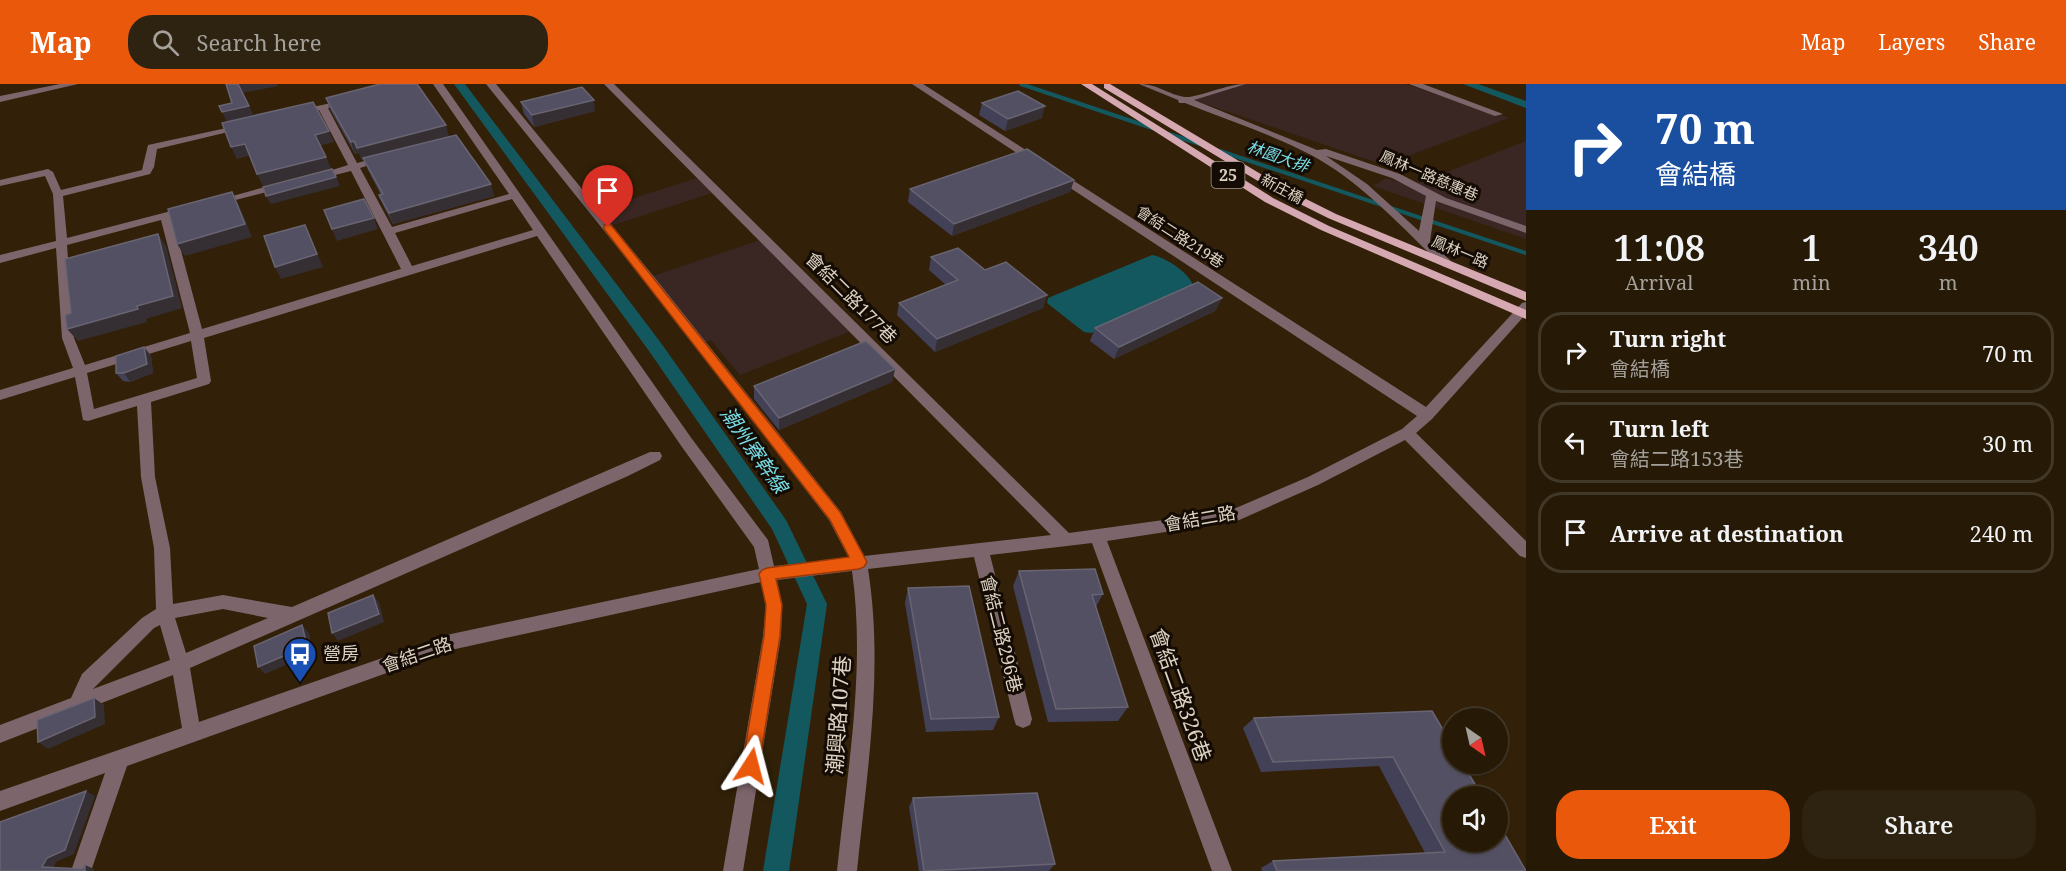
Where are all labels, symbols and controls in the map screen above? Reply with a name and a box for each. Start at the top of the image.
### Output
search box [128,15,548,69]
text: Map [30,23,92,61]
icon: search [149,26,182,59]
text: Search here [197,27,321,57]
text: Map [1801,28,1845,56]
text: Layers [1878,28,1945,56]
text: Share [1978,28,2036,56]
text: 70 m [1655,99,1755,156]
icon: right [1556,108,1634,186]
water label: 林園大排 [1244,135,1314,177]
street label: 鳳林一路慈惠巷 [1377,145,1482,205]
text: 會結橋 [1655,155,1736,192]
road number: 25 [1212,162,1244,188]
pin [582,165,633,227]
street label: 新庄橋 [1258,169,1307,208]
icon: arrive [591,174,624,207]
street label: 會結二路219巷 [1133,201,1228,272]
text: 11:08 [1613,223,1705,272]
text: 1 [1801,223,1822,272]
text: 340 [1918,223,1979,272]
street label: 鳳林一路 [1429,230,1492,272]
street label: 會結二路177巷 [801,246,903,348]
text: Arrival [1625,269,1693,296]
text: min [1792,269,1831,296]
text: m [1939,269,1958,296]
text: Turn right [1610,323,1726,353]
icon: right [1559,336,1592,369]
text: 70 m [1982,338,2033,368]
text: 會結橋 [1610,355,1670,382]
water label: 潮州寮幹線 [715,401,795,500]
text: Turn left [1610,413,1709,443]
icon: left [1559,426,1592,459]
text: 30 m [1982,428,2033,458]
text: 會結二路153巷 [1610,445,1744,472]
street label: 會結二路 [1162,500,1237,536]
icon: arrive [1559,516,1592,549]
text: Arrive at destination [1610,518,1844,548]
text: 240 m [1970,518,2033,548]
street label: 會結二路296巷 [976,573,1028,695]
street label: 會結二路326巷 [1144,624,1218,765]
street label: 會結二路 [379,631,455,677]
bus stop icon: 營房 [282,636,318,683]
place label: 營房 [323,641,359,665]
street label: 潮興路107巷 [820,654,856,775]
north arrow [1442,708,1508,774]
map controls [1442,708,1508,852]
position arrow [719,734,783,798]
button: sound [1442,786,1508,852]
button: Exit [1556,790,1790,859]
button: Share [1802,790,2036,859]

